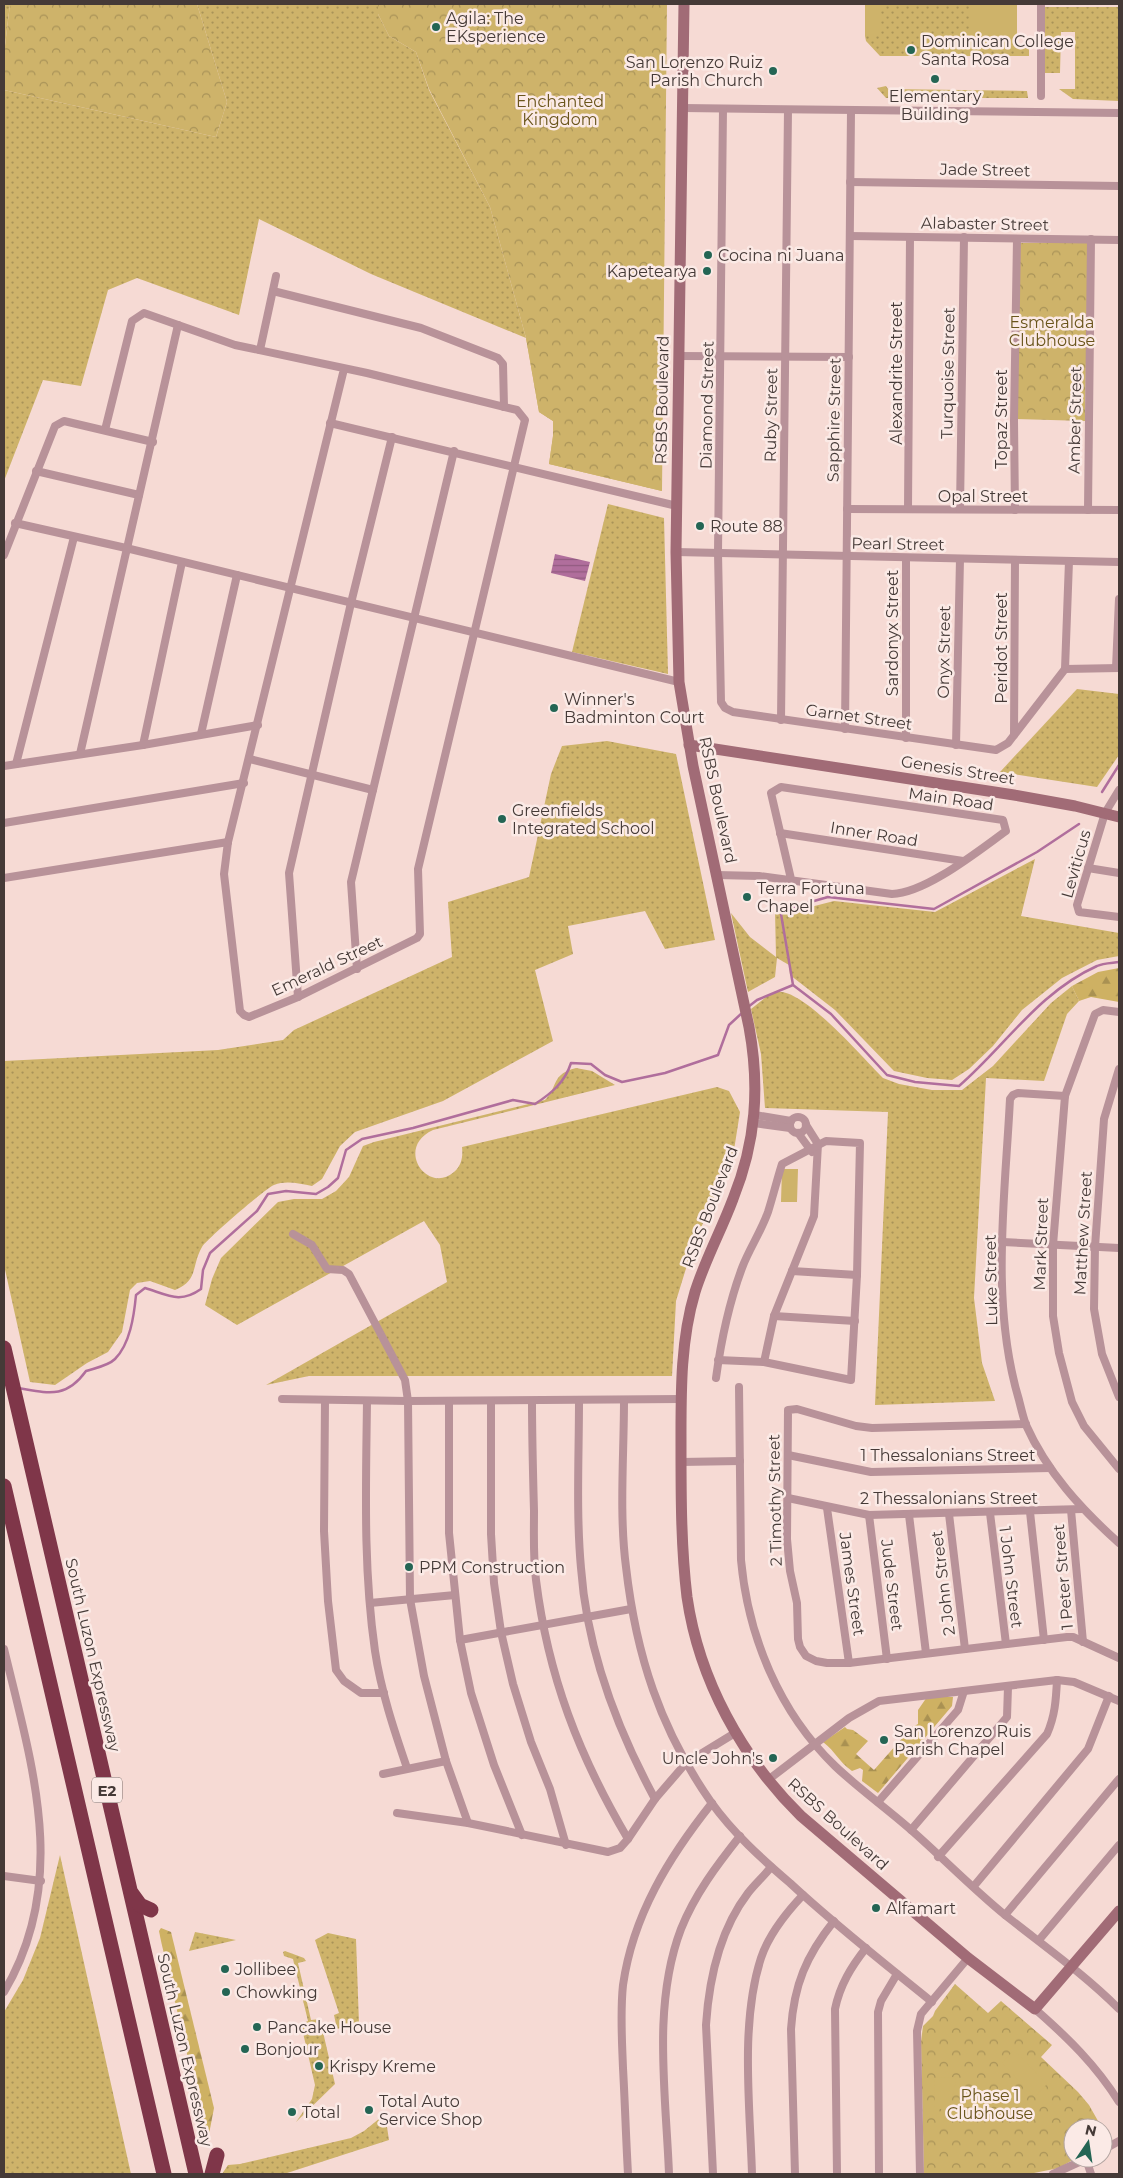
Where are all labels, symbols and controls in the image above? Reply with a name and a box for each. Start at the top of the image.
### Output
place label: Agila: The EKsperience [446,9,546,46]
marker: Agila: The EKsperience [430,21,442,33]
place label: Dominican College Santa Rosa [921,32,1074,69]
marker: Dominican College Santa Rosa [905,44,917,56]
place label: San Lorenzo Ruiz Parish Church [626,53,763,90]
marker: San Lorenzo Ruiz Parish Church [767,65,779,77]
marker: Elementary Building [929,73,941,85]
place label: Elementary Building [889,87,982,124]
park label: Enchanted Kingdom [516,92,604,129]
street label: Jade Street [939,160,1031,180]
street label: Alabaster Street [921,213,1050,235]
place label: Cocina ni Juana [718,246,844,265]
marker: Cocina ni Juana [702,249,714,261]
place label: Kapetearya [607,262,697,281]
marker: Kapetearya [701,265,713,277]
street label: Alexandrite Street [887,301,906,445]
street label: Turquoise Street [937,306,959,439]
park label: Esmeralda Clubhouse [1009,313,1095,350]
street label: RSBS Boulevard [651,335,673,465]
street label: Diamond Street [696,340,718,469]
street label: Sapphire Street [823,357,845,482]
street label: Amber Street [1065,365,1085,474]
street label: Ruby Street [761,367,781,462]
street label: Topaz Street [992,369,1011,469]
street label: Opal Street [938,487,1029,506]
place label: Route 88 [710,517,783,536]
marker: Route 88 [694,520,706,532]
street label: Pearl Street [851,534,945,554]
street label: Sardonyx Street [883,569,902,696]
street label: Peridot Street [992,592,1011,704]
street label: Onyx Street [934,605,954,699]
place label: Winner's Badminton Court [564,690,705,727]
street label: Garnet Street [804,700,914,734]
marker: Winner's Badminton Court [548,702,560,714]
street label: RSBS Boulevard [695,735,741,865]
street label: Genesis Street [900,752,1017,788]
street label: Main Road [907,784,995,814]
place label: Greenfields Integrated School [512,801,654,838]
marker: Greenfields Integrated School [496,813,508,825]
street label: Inner Road [829,818,919,850]
street label: Leviticus [1057,828,1095,900]
place label: Terra Fortuna Chapel [757,879,865,916]
marker: Terra Fortuna Chapel [741,891,753,903]
street label: Emerald Street [268,932,386,1000]
street label: RSBS Boulevard [678,1143,742,1271]
street label: Matthew Street [1070,1170,1096,1296]
street label: Mark Street [1030,1197,1052,1291]
street label: Luke Street [981,1234,1001,1326]
street label: 2 Timothy Street [764,1433,786,1566]
street label: 1 Thessalonians Street [861,1446,1036,1465]
street label: 2 Thessalonians Street [860,1489,1039,1508]
street label: 1 Peter Street [1049,1523,1077,1631]
street label: 1 John Street [995,1525,1027,1629]
street label: 2 John Street [927,1529,959,1637]
street label: James Street [835,1530,869,1638]
street label: Jude Street [877,1537,907,1632]
street label: South Luzon Expressway [61,1556,125,1754]
place label: PPM Construction [419,1558,565,1577]
marker: PPM Construction [403,1561,415,1573]
place label: San Lorenzo Ruis Parish Chapel [894,1722,1031,1759]
marker: San Lorenzo Ruis Parish Chapel [878,1734,890,1746]
place label: Uncle John's [662,1749,763,1768]
marker: Uncle John's [767,1752,779,1764]
street label: RSBS Boulevard [784,1774,892,1874]
road number: E2 [92,1778,122,1802]
place label: Alfamart [886,1899,957,1918]
marker: Alfamart [870,1902,882,1914]
street label: South Luzon Expressway [153,1951,217,2149]
place label: Jollibee [234,1960,296,1979]
marker: Jollibee [219,1963,231,1975]
place label: Chowking [236,1983,318,2002]
marker: Chowking [220,1986,232,1998]
place label: Pancake House [267,2018,391,2037]
marker: Pancake House [251,2021,263,2033]
place label: Bonjour [255,2040,320,2059]
marker: Bonjour [239,2043,251,2055]
place label: Krispy Kreme [329,2057,436,2076]
marker: Krispy Kreme [313,2060,325,2072]
park label: Phase 1 Clubhouse [947,2086,1033,2123]
place label: Total Auto Service Shop [379,2092,483,2129]
place label: Total [302,2103,340,2122]
marker: Total Auto Service Shop [363,2104,375,2116]
marker: Total [286,2106,298,2118]
north arrow [1063,2118,1113,2168]
text: N [1083,2120,1098,2140]

